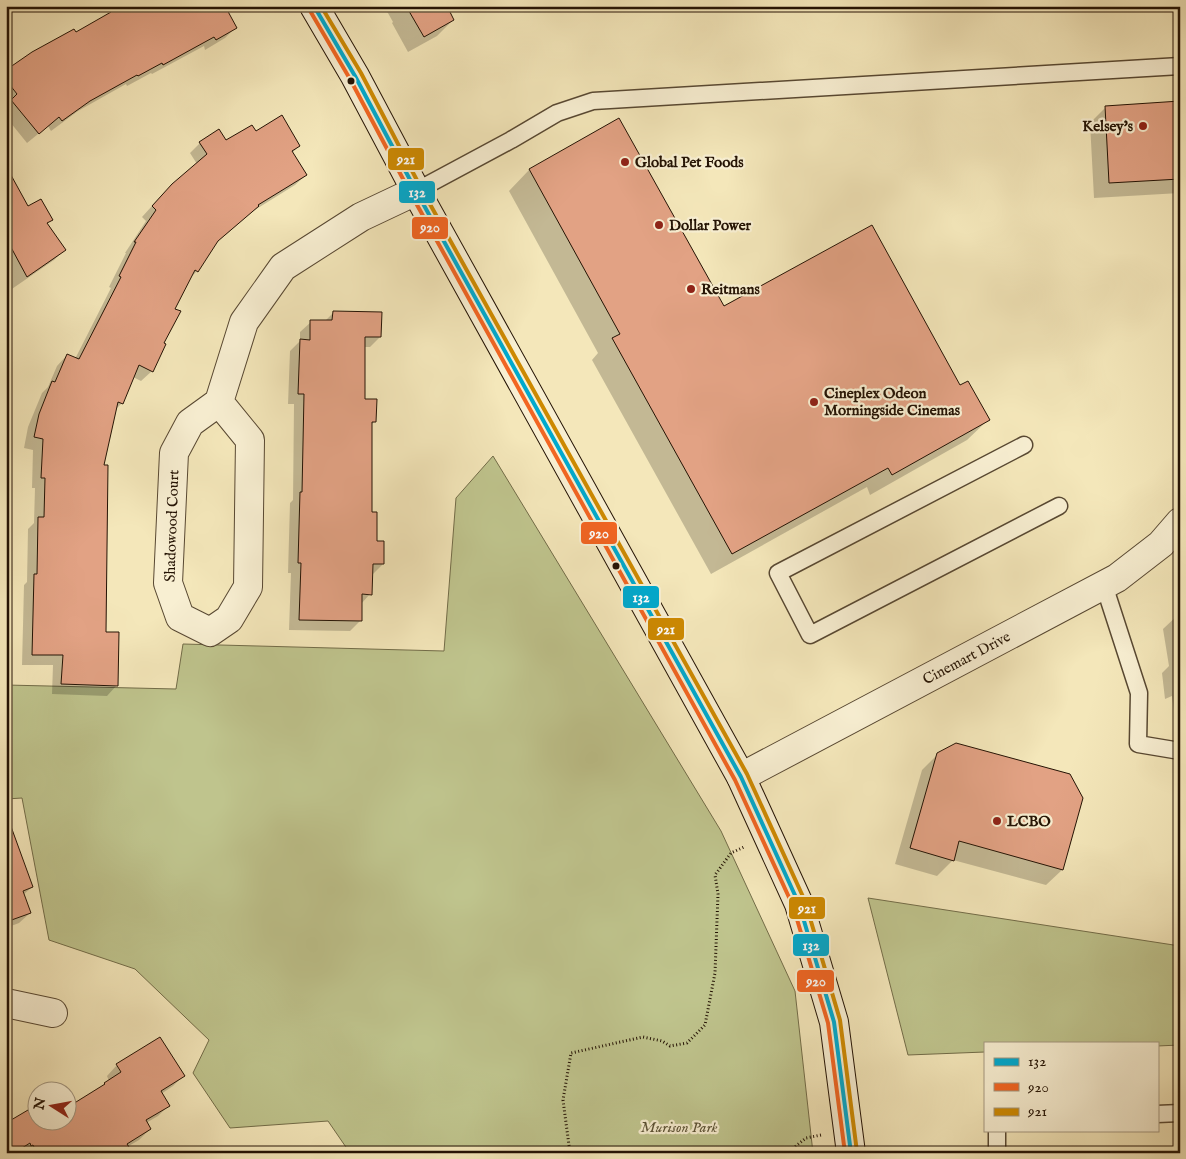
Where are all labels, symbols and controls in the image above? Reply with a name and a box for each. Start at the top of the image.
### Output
unlabelled marker [346,76,356,86]
place label: Kelsey's [1082,117,1134,136]
marker: Kelsey's [1137,120,1149,132]
line badge: 921 [387,147,425,171]
text: 921 [396,151,415,169]
place label: Global Pet Foods [635,153,744,172]
marker: Global Pet Foods [619,156,631,168]
line badge: 132 [398,180,436,204]
text: 132 [408,184,426,202]
line badge: 920 [411,216,449,240]
place label: Dollar Power [669,216,752,235]
text: 920 [419,219,440,237]
marker: Dollar Power [653,219,665,231]
place label: Reitmans [701,280,760,299]
marker: Reitmans [685,283,697,295]
place label: Cineplex Odeon Morningside Cinemas [824,384,961,420]
marker: Cineplex Odeon Morningside Cinemas [808,396,820,408]
street label: Shadowood Court [161,469,183,583]
line badge: 920 [580,521,618,545]
text: 920 [588,525,609,543]
unlabelled marker [611,561,621,571]
line badge: 132 [622,585,660,609]
text: 132 [632,589,650,607]
line badge: 921 [647,617,685,641]
text: 921 [656,621,675,639]
street label: Cinemart Drive [919,627,1014,689]
place label: LCBO [1007,812,1051,831]
marker: LCBO [991,815,1003,827]
line badge: 921 [788,896,826,920]
text: 921 [797,900,816,918]
line badge: 132 [792,933,830,957]
text: 132 [802,937,820,955]
line badge: 920 [796,969,835,993]
text: 920 [805,973,826,991]
legend [984,1042,1158,1132]
text: 132 [1028,1052,1046,1071]
text: 920 [1027,1078,1049,1097]
north arrow [28,1082,78,1132]
text: N [30,1096,50,1112]
text: 921 [1027,1102,1047,1121]
park label: Murison Park [640,1118,718,1137]

